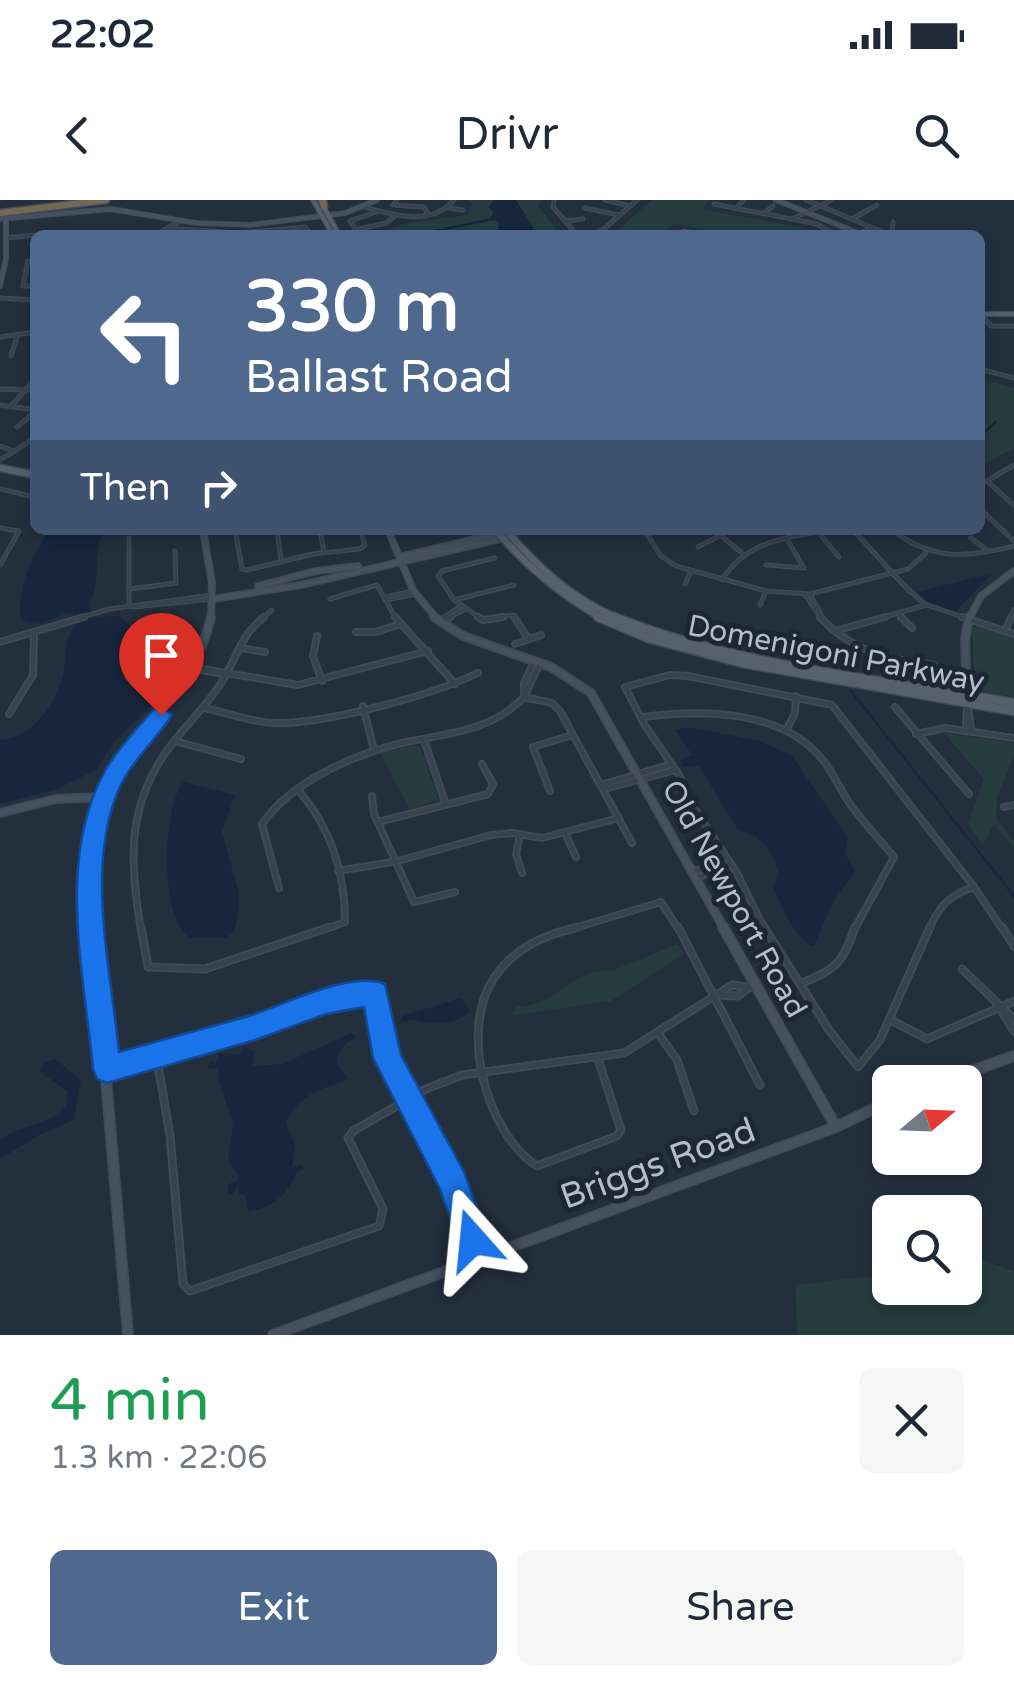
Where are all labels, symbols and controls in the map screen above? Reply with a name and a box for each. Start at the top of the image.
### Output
text: 22:02 [50,12,155,58]
icon: back [50,108,105,163]
text: Drivr [456,108,558,162]
icon: search [909,108,964,163]
text: 330 m [245,266,459,350]
icon: left [80,270,210,400]
text: Ballast Road [245,351,513,405]
icon: right [191,460,246,515]
text: Then [80,465,171,511]
street label: Domenigoni Parkway [684,607,988,701]
pin [119,613,204,716]
icon: arrive [134,628,189,683]
street label: Old Newport Road [653,774,815,1024]
north arrow [872,1065,982,1175]
map controls [872,1065,982,1305]
street label: Briggs Road [555,1109,761,1219]
position arrow [421,1188,525,1292]
button: search [872,1195,982,1305]
text: 4 min [50,1365,210,1437]
button: close [859,1368,964,1473]
text: 1.3 km · 22:06 [50,1439,267,1477]
button: Exit [50,1550,497,1665]
button: Share [517,1550,964,1665]

